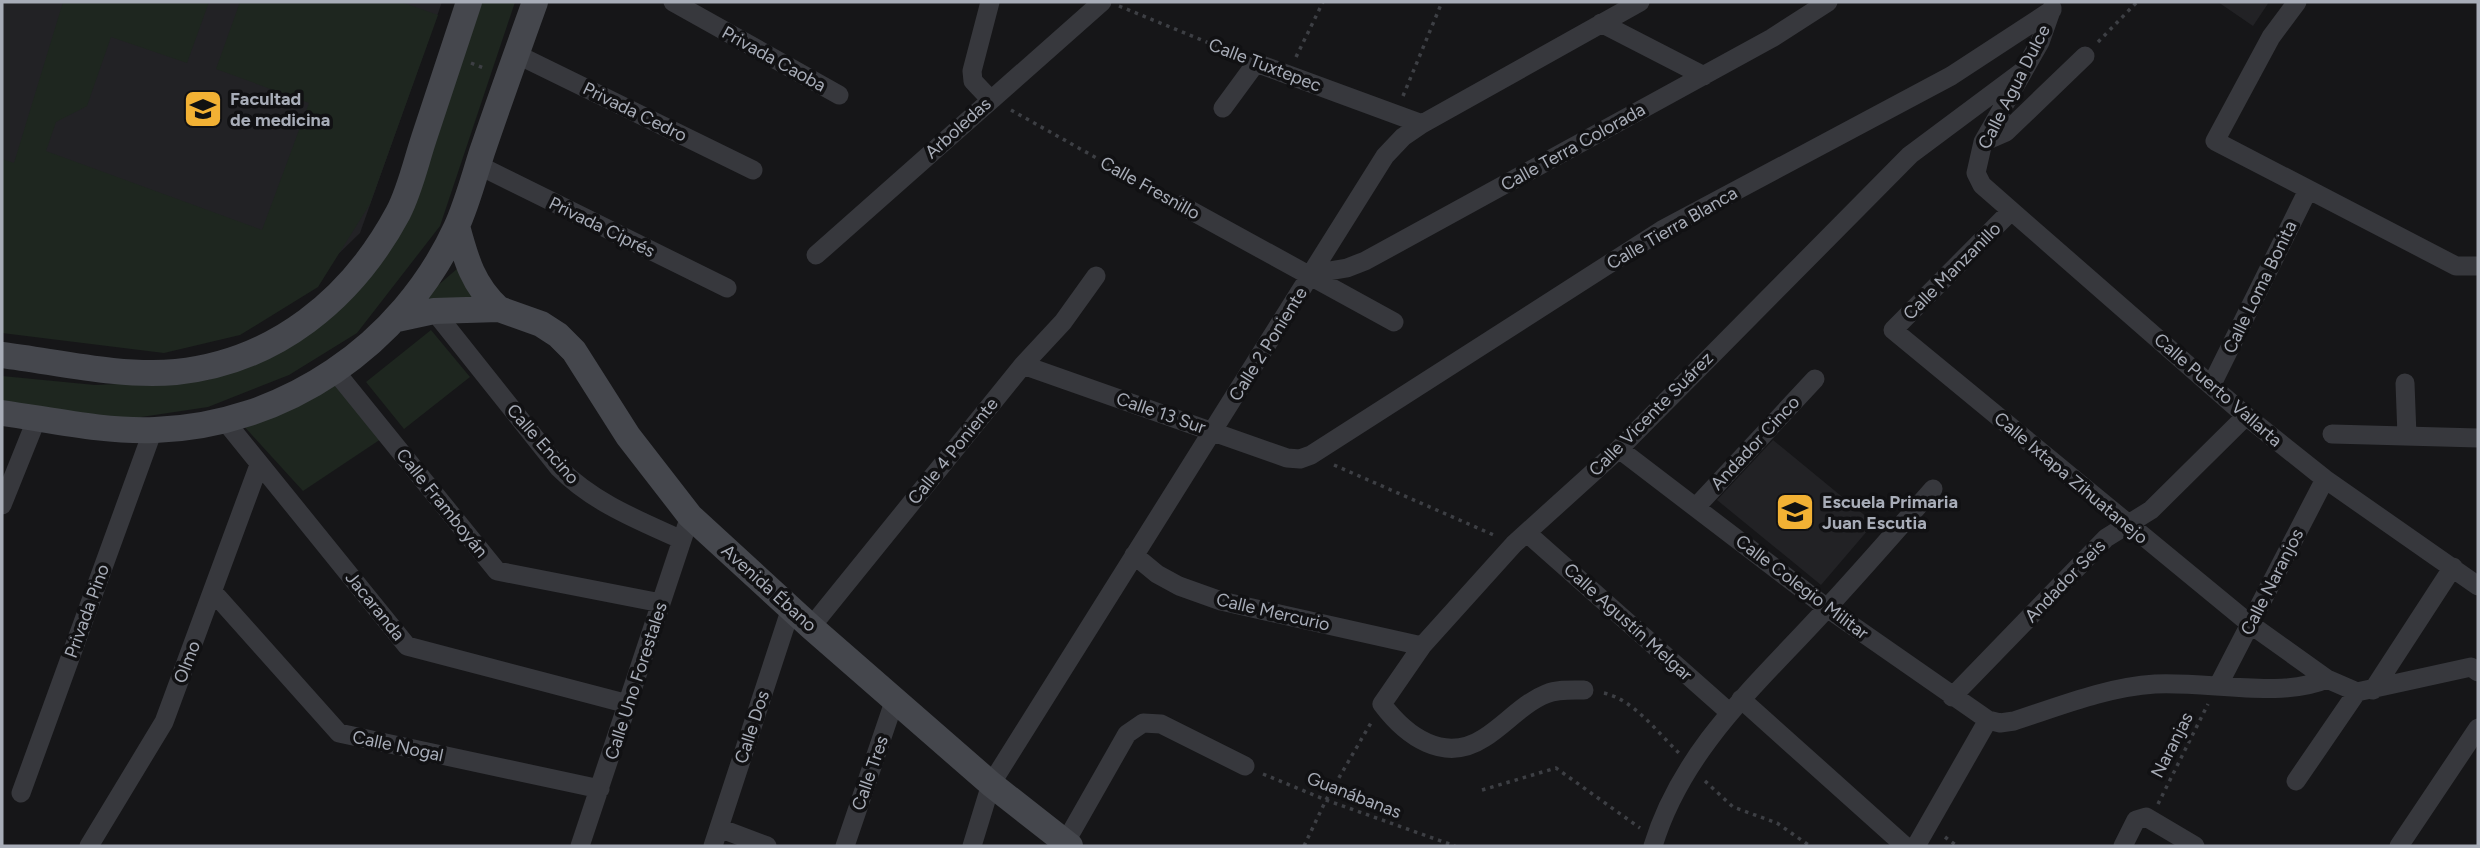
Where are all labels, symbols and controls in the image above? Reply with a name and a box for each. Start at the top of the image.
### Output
street label: Privada Caoba [718,21,830,97]
street label: Calle Agua Dulce [1973,21,2055,153]
street label: Calle Tuxtepec [1206,33,1325,97]
street label: Privada Cedro [579,77,691,147]
school or university icon: Facultad de medicina [182,88,224,130]
place label: Facultad de medicina [230,88,330,131]
street label: Arboledas [920,93,996,163]
street label: Calle Terra Colorada [1497,98,1649,196]
street label: Calle Fresnillo [1096,152,1204,224]
street label: Calle Tierra Blanca [1603,182,1741,274]
street label: Privada Ciprés [545,192,659,262]
street label: Calle Manzanillo [1898,217,2006,325]
street label: Calle Loma Bonita [2218,217,2302,357]
street label: Calle 2 Poniente [1224,283,1312,405]
street label: Calle Puerto Vallarta [2150,328,2286,452]
street label: Calle Vicente Suárez [1584,347,1718,481]
street label: Calle 13 Sur [1113,387,1209,439]
street label: Andador Cinco [1706,391,1804,495]
street label: Calle 4 Poniente [903,393,1003,509]
street label: Calle Encino [502,399,584,489]
street label: Calle Ixtapa Zihuatanejo [1990,407,2152,549]
street label: Calle Framboyán [391,444,493,562]
school or university icon: Escuela Primaria Juan Escutia [1774,491,1816,533]
place label: Escuela Primaria Juan Escutia [1822,491,1958,534]
street label: Calle Naranjos [2236,525,2308,639]
street label: Calle Colegio Militar [1731,530,1873,644]
street label: Andador Seis [2020,535,2110,627]
street label: Avenida Ébano [717,540,821,636]
street label: Calle Agustín Melgar [1559,558,1697,686]
street label: Privada Pino [60,561,114,661]
street label: Jacaranda [341,567,409,645]
street label: Calle Mercurio [1214,588,1332,636]
street label: Calle Uno Forestales [600,599,672,763]
street label: Olmo [169,638,205,686]
street label: Calle Dos [730,688,774,766]
street label: Naranjas [2146,708,2198,782]
street label: Calle Nogal [351,726,445,766]
street label: Calle Tres [847,733,893,813]
street label: Guanábanas [1304,767,1404,823]

